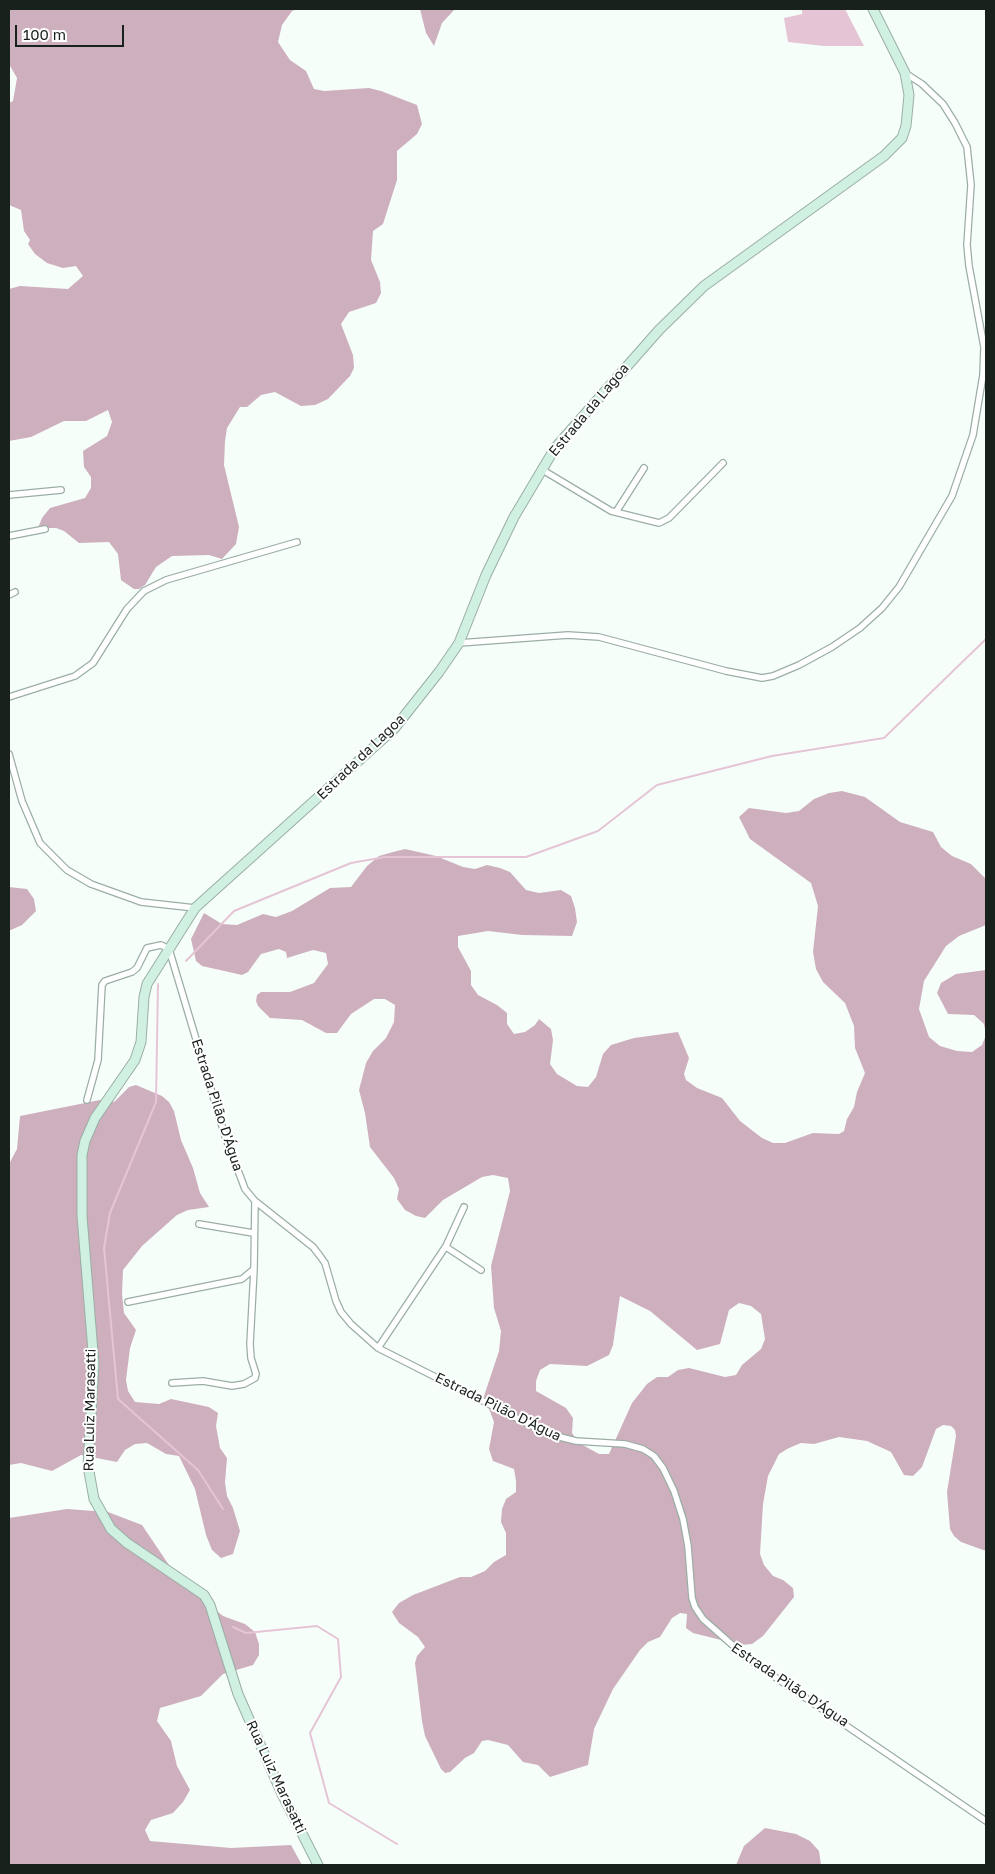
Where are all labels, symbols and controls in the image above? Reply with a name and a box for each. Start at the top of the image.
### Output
scale bar [18,15,126,47]
text: 100 m [23,25,66,43]
street label: Estrada da Lagoa [545,360,633,460]
street label: Estrada da Lagoa [314,711,408,803]
street label: Estrada Pilão D'Água [188,1037,246,1173]
street label: Rua Luiz Marasatti [81,1348,99,1472]
street label: Estrada Pilão D'Água [432,1369,564,1445]
street label: Estrada Pilão D'Água [728,1639,852,1731]
street label: Rua Luiz Marasatti [242,1718,310,1836]

